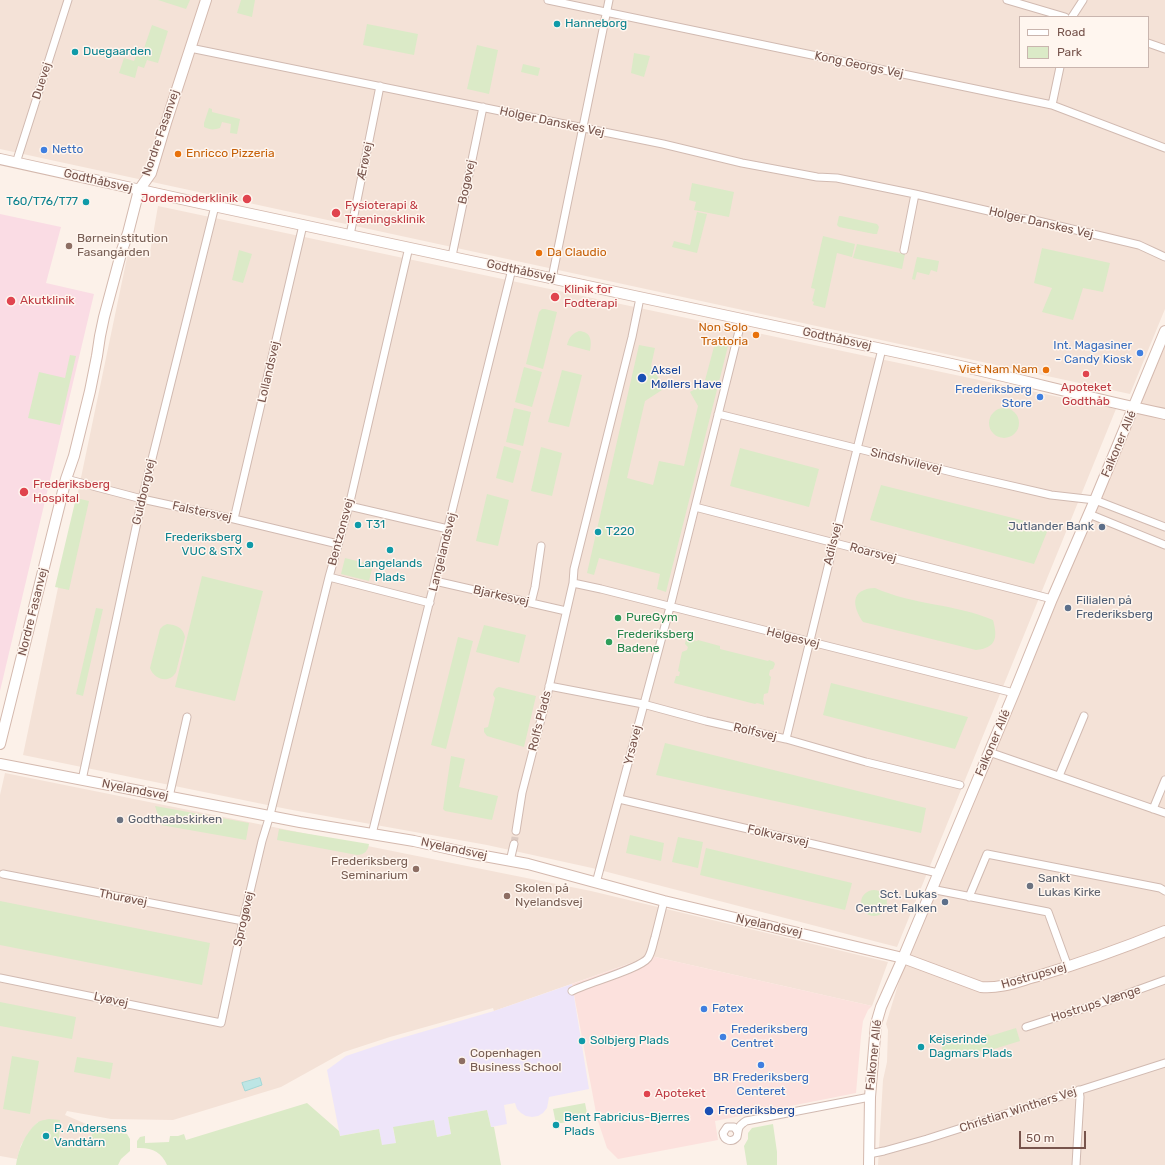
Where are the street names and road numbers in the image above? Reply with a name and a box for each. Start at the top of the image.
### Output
street label: Kong Georgs Vej [813,49,905,81]
street label: Duevej [29,61,55,101]
street label: Nordre Fasanvej [140,88,182,178]
street label: Holger Danskes Vej [498,104,606,140]
street label: Ærøvej [354,141,376,181]
street label: Bogøvej [455,159,479,205]
street label: Godthåbsvej [62,166,134,196]
street label: Holger Danskes Vej [987,204,1095,242]
street label: Godthåbsvej [485,257,557,285]
street label: Godthåbsvej [801,325,873,353]
street label: Lollandsvej [255,340,283,404]
street label: Falkoner Allé [1098,408,1140,480]
street label: Sindshvilevej [869,445,943,477]
street label: Guldborgvej [129,458,159,526]
street label: Bentzonsvej [325,497,357,567]
street label: Falstersvej [171,499,233,525]
street label: Langelandsvej [426,511,460,593]
street label: Adilsvej [821,521,845,567]
street label: Roarsvej [848,540,898,566]
street label: Nordre Fasanvej [15,566,51,658]
street label: Bjarkesvej [472,583,530,609]
street label: Helgesvej [765,624,821,652]
street label: Rolfs Plads [526,689,554,753]
street label: Falkoner Allé [972,707,1014,779]
street label: Rolfsvej [732,720,778,744]
street label: Yrsavej [621,724,645,766]
street label: Nyelandsvej [100,776,170,804]
street label: Folkvarsvej [746,822,810,850]
street label: Nyelandsvej [419,835,489,863]
street label: Thurøvej [98,886,148,910]
street label: Sprogøvej [231,890,257,948]
street label: Nyelandsvej [734,911,804,941]
street label: Hostrupsvej [1000,960,1068,992]
street label: Hostrups Vænge [1049,983,1143,1025]
street label: Lyøvej [92,989,130,1011]
street label: Falkoner Allé [863,1019,885,1091]
street label: Christian Winthers Vej [958,1084,1078,1136]

